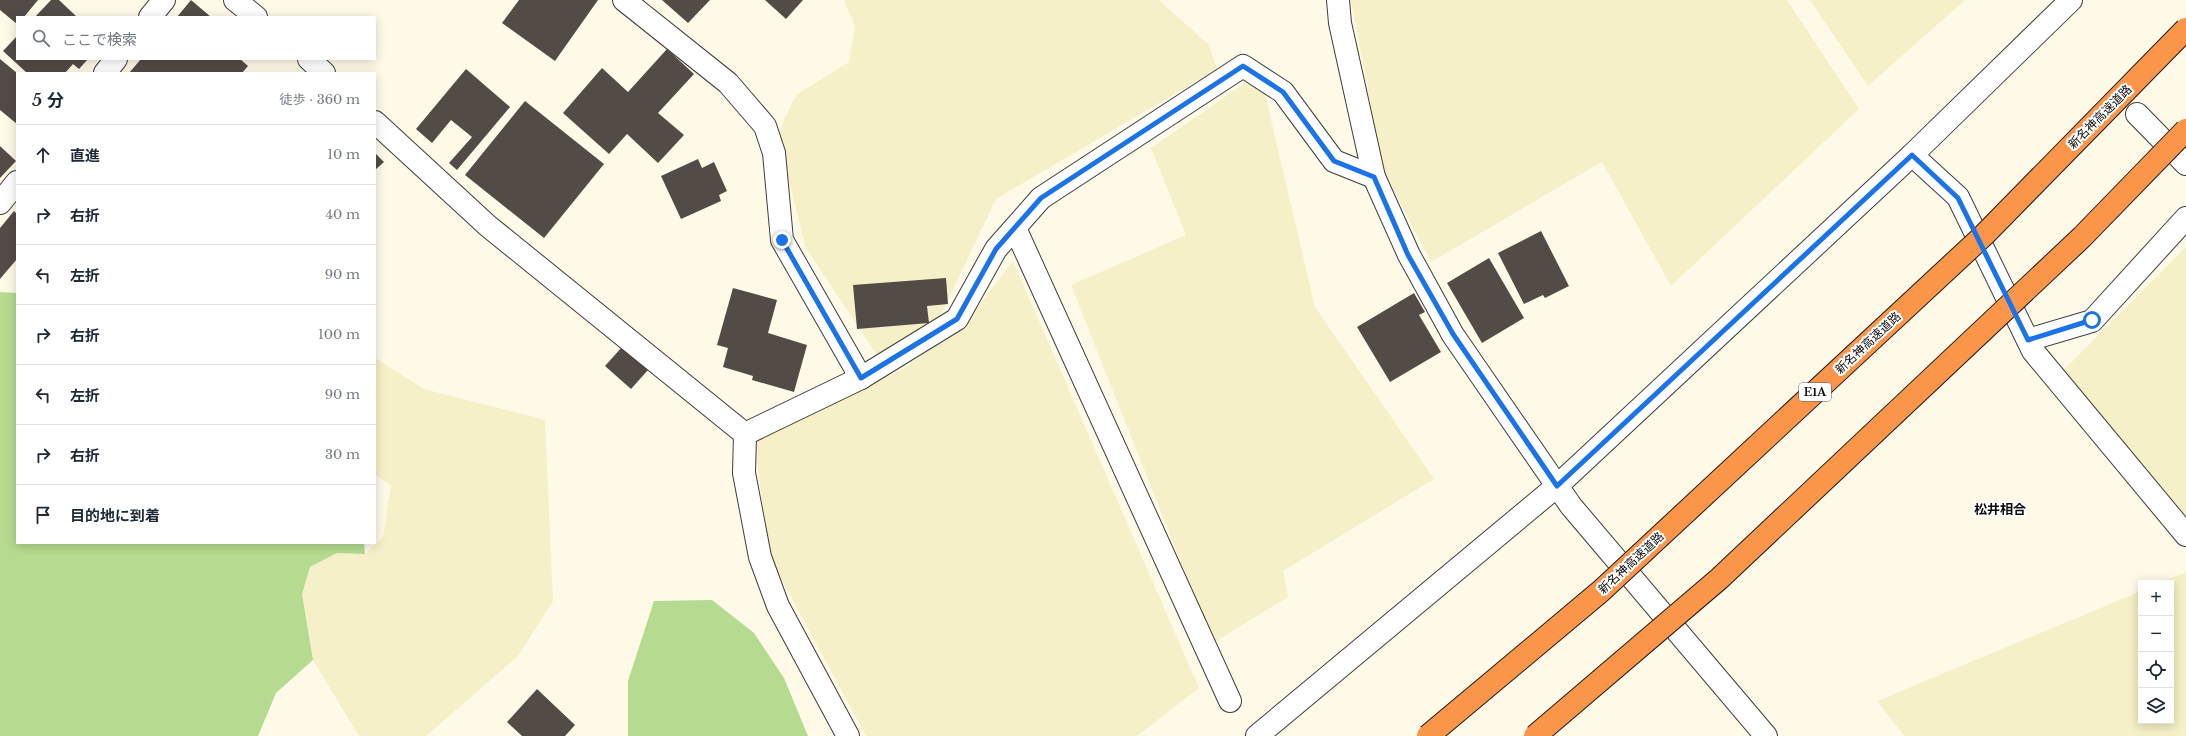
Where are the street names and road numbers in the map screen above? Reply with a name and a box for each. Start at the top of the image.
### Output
street label: 新名神高速道路 [2065,82,2135,152]
street label: 新名神高速道路 [1832,308,1903,377]
road number: E1A [1799,383,1831,401]
street label: 新名神高速道路 [1595,528,1666,597]

